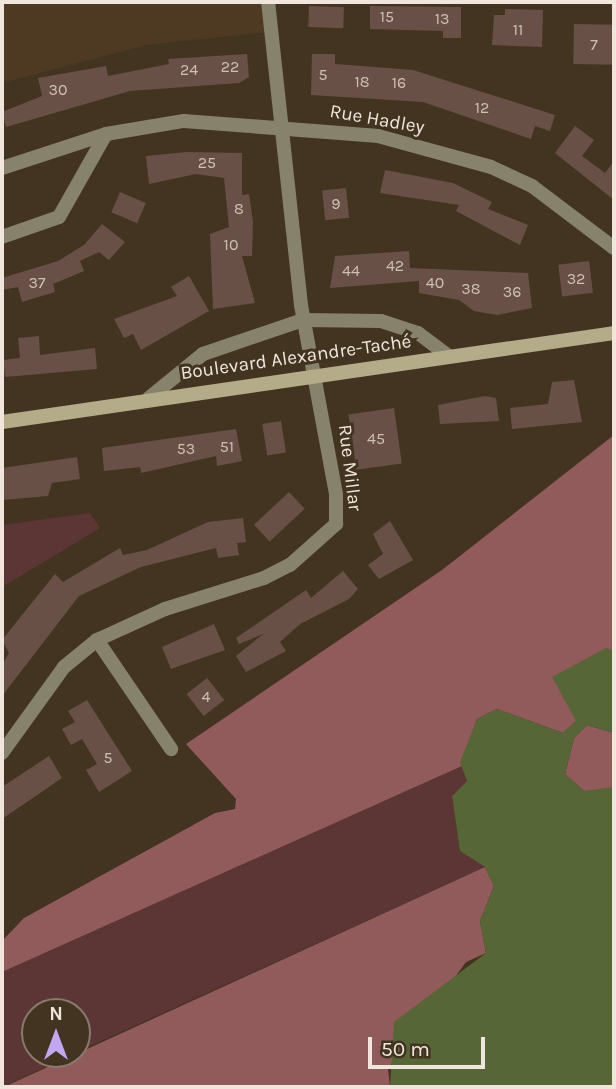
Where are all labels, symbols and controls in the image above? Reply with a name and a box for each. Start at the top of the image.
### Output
house number: 15 [380,7,394,27]
house number: 13 [435,9,449,29]
house number: 11 [513,20,523,40]
house number: 7 [590,35,598,55]
house number: 22 [221,57,239,77]
house number: 24 [180,60,198,80]
house number: 5 [318,65,328,85]
house number: 18 [354,72,370,92]
house number: 16 [392,73,406,93]
house number: 30 [49,80,67,100]
house number: 12 [475,98,489,118]
street label: Rue Hadley [328,100,426,140]
house number: 25 [198,153,216,173]
house number: 9 [331,194,341,214]
house number: 8 [234,199,244,219]
house number: 10 [224,235,238,255]
house number: 42 [386,256,404,276]
house number: 44 [342,261,360,281]
house number: 32 [567,269,585,289]
house number: 37 [29,273,45,293]
house number: 40 [426,273,444,293]
house number: 38 [461,279,481,299]
house number: 36 [503,282,521,302]
street label: Boulevard Alexandre-Taché [179,331,413,385]
street label: Rue Millar [332,423,366,513]
house number: 45 [367,429,385,449]
house number: 51 [220,437,234,457]
house number: 53 [177,439,195,459]
house number: 4 [202,687,210,707]
house number: 5 [103,748,113,768]
north arrow [21,998,91,1068]
text: N [49,1003,63,1025]
scale bar [371,1023,488,1066]
text: 50 m [381,1037,430,1061]

